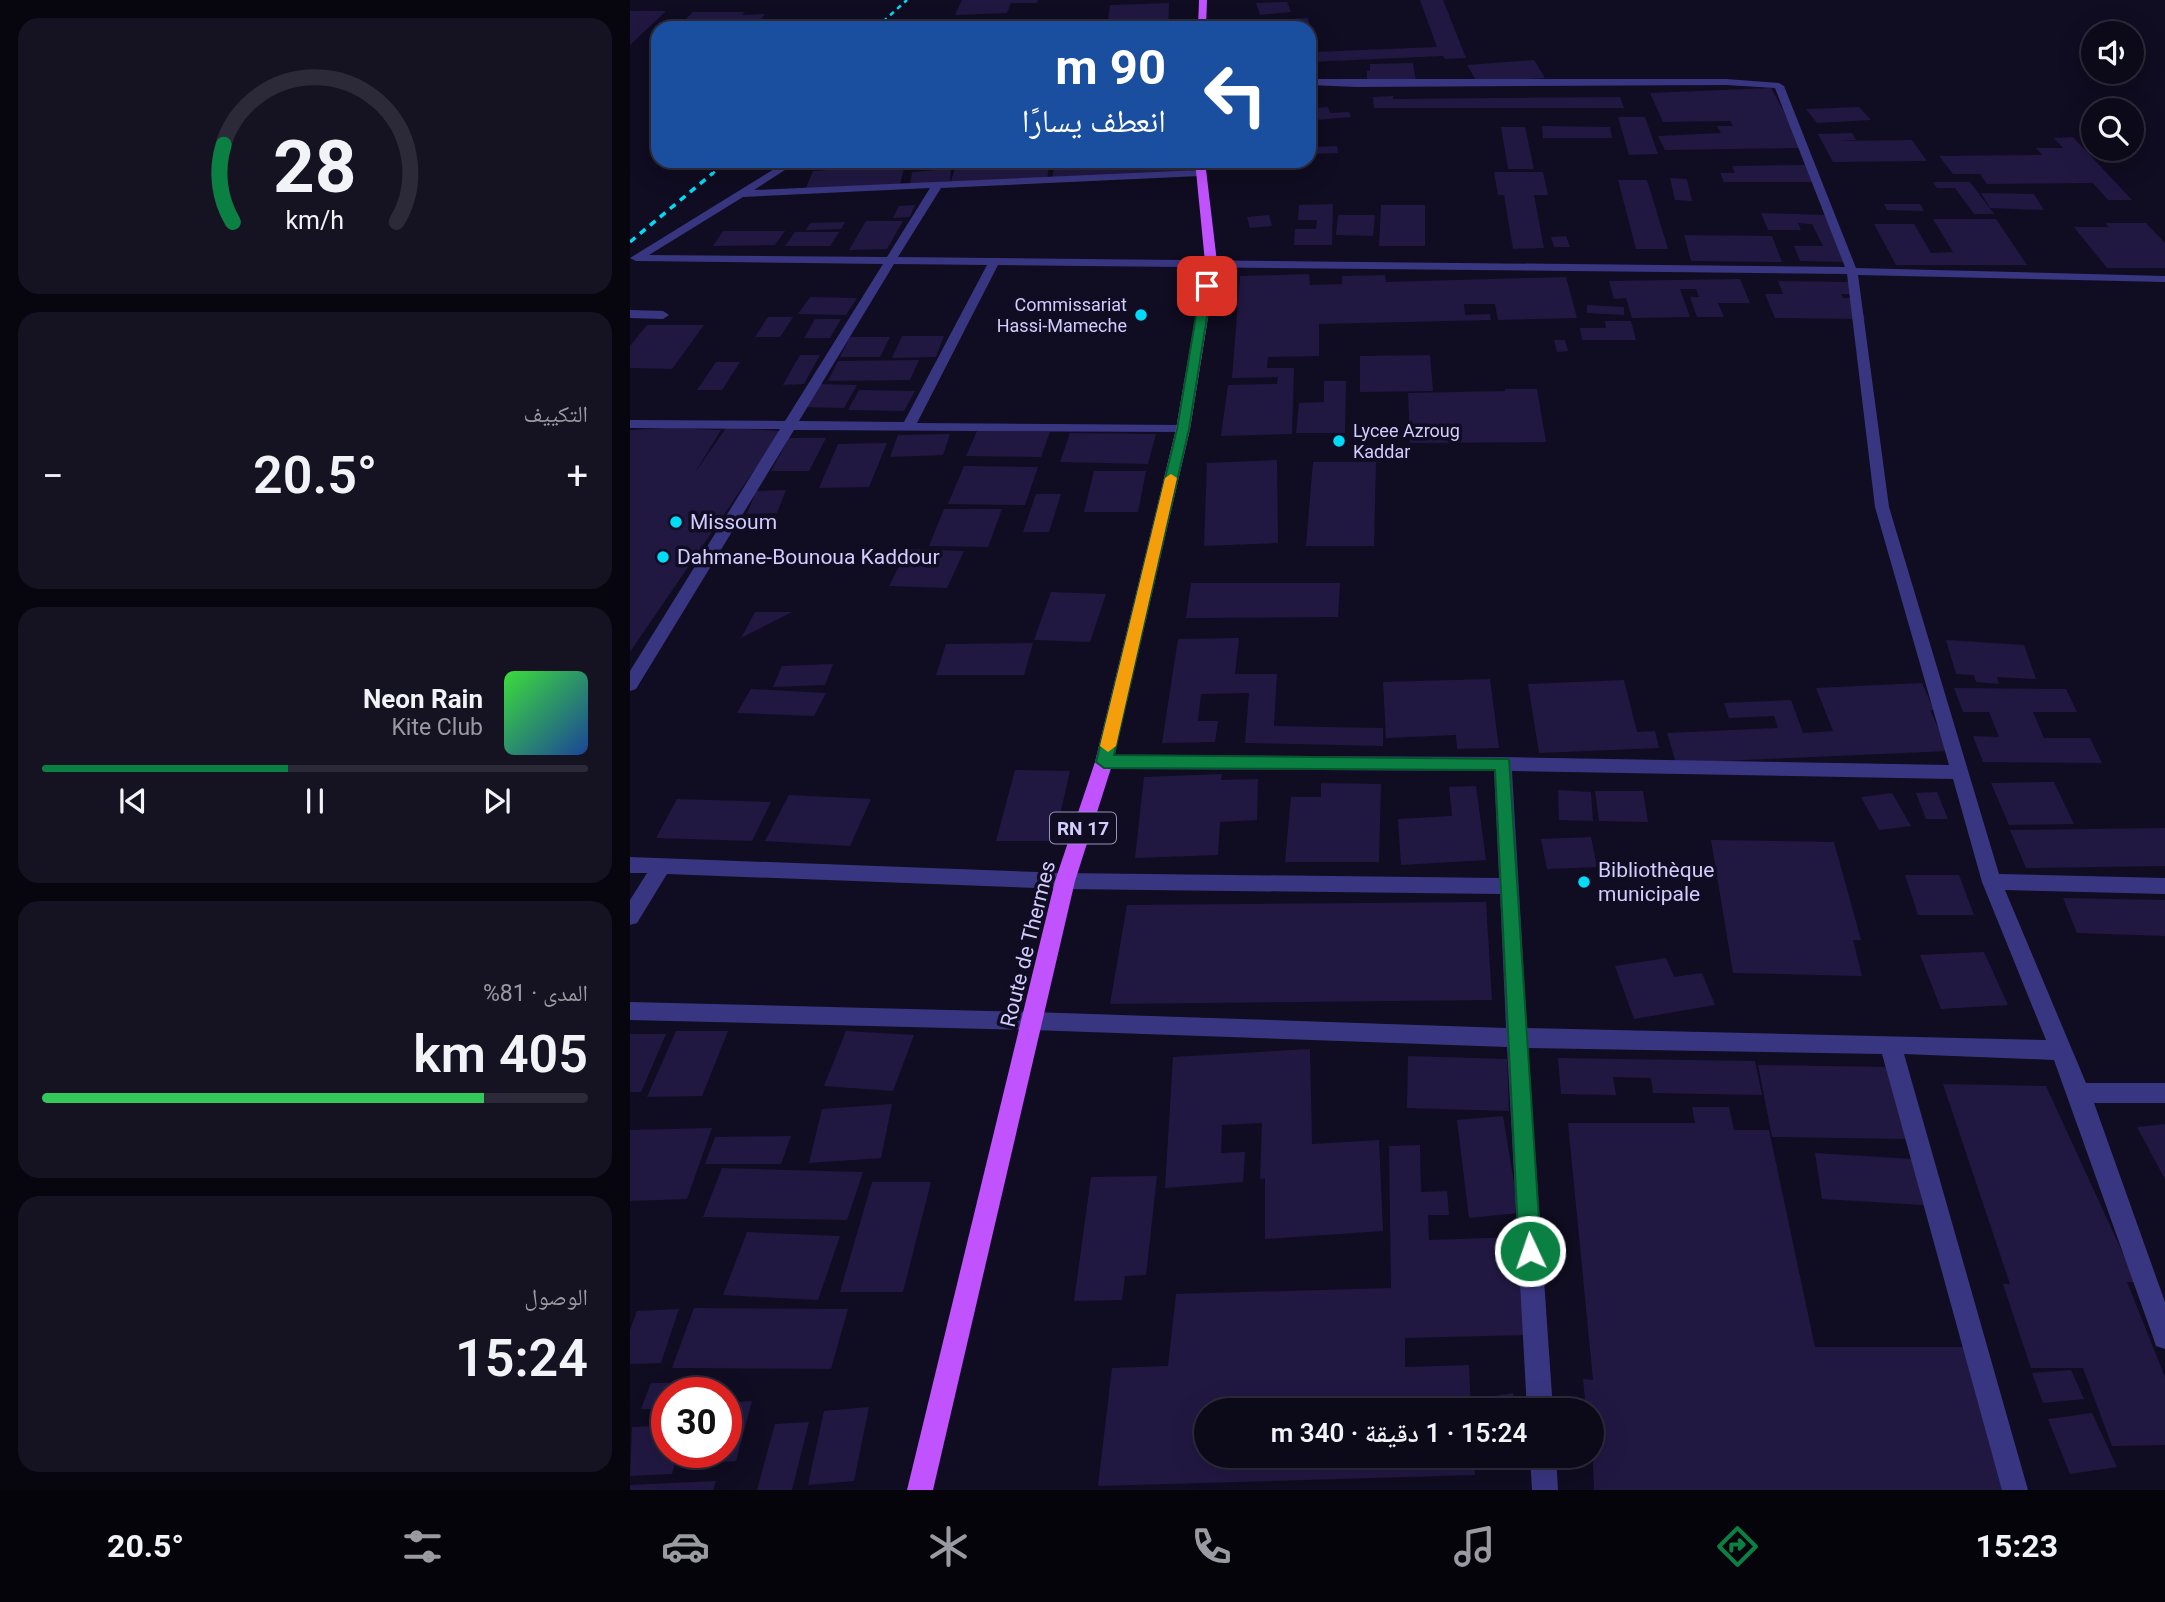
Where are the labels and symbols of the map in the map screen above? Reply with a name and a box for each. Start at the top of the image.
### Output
pin [1177,256,1237,316]
place label: Commissariat Hassi-Mameche [997,294,1127,336]
marker: Commissariat Hassi-Mameche [1133,307,1149,323]
place label: Lycee Azroug Kaddar [1353,420,1460,462]
marker: Lycee Azroug Kaddar [1331,433,1347,449]
place label: Missoum [690,510,777,534]
marker: Missoum [668,514,684,530]
place label: Dahmane-Bounoua Kaddour [677,545,940,569]
marker: Dahmane-Bounoua Kaddour [655,549,671,565]
road number: RN 17 [1050,813,1116,844]
place label: Bibliothèque municipale [1598,858,1714,906]
street label: Route de Thermes [996,859,1060,1029]
marker: Bibliothèque municipale [1576,874,1592,890]
position arrow [1493,1214,1567,1288]
speed limit sign: 30 [651,1377,742,1468]

